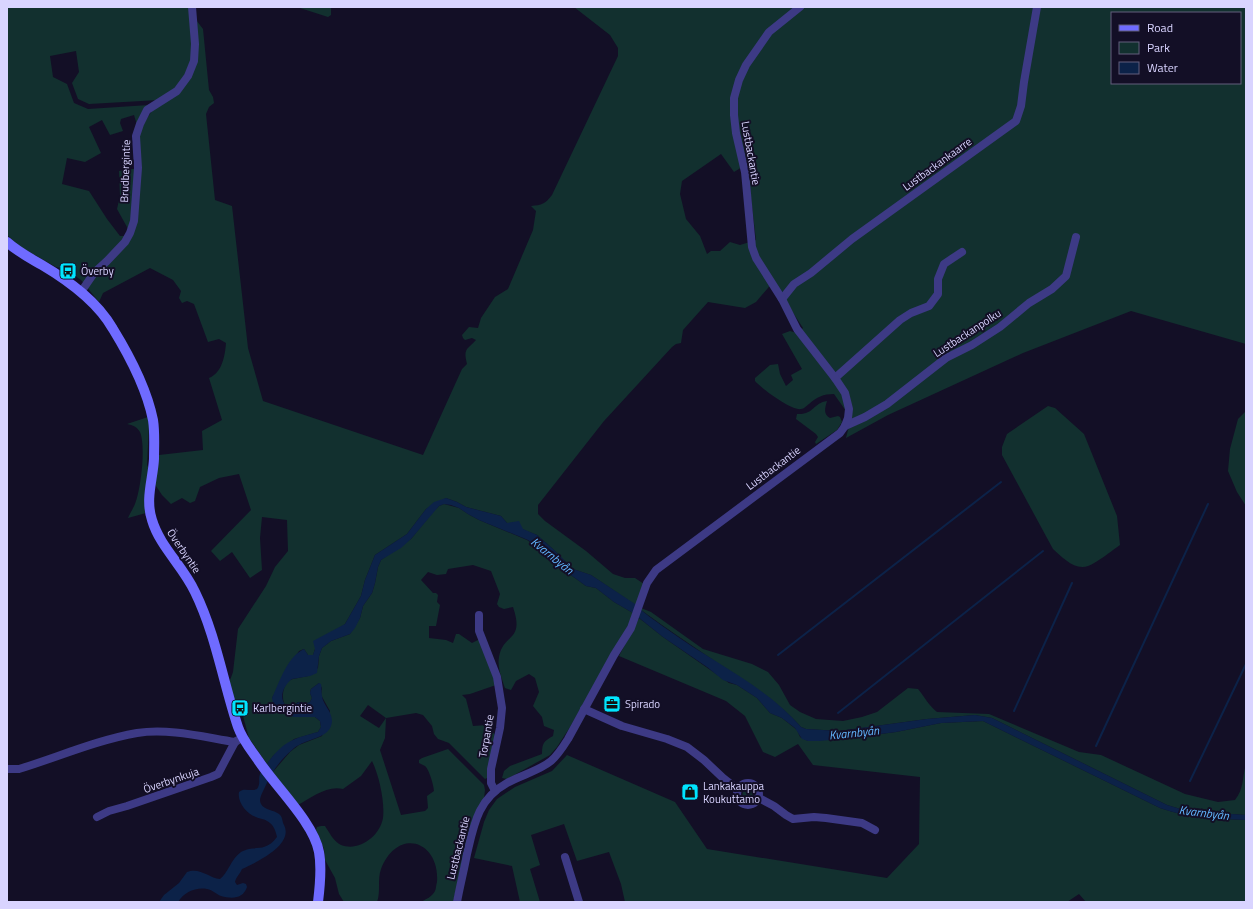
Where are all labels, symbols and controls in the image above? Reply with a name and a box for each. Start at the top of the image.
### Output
legend [1111,12,1241,84]
text: Road [1147,18,1173,37]
text: Park [1147,38,1170,57]
text: Water [1147,58,1178,77]
street label: Lustbackantie [738,120,765,187]
street label: Lustbackankaarre [899,133,975,195]
street label: Brudbergintie [116,139,134,203]
bus stop icon: Överby [58,261,78,281]
place label: Överby [81,263,114,279]
street label: Lustbackanpolku [930,305,1004,361]
street label: Lustbackantie [742,442,804,494]
street label: Överbyntie [163,526,205,577]
water label: Kvarnbyån [527,532,579,579]
office icon: Spirado [602,694,622,714]
place label: Spirado [625,696,660,712]
bus stop icon: Karlbergintie [230,698,250,718]
place label: Karlbergintie [253,700,312,716]
street label: Torpantie [474,713,498,759]
water label: Kvarnbyån [828,720,881,745]
street label: Överbynkuja [141,763,201,797]
place label: Lankakauppa Koukuttamo [703,778,765,807]
shop icon: Lankakauppa Koukuttamo [680,782,700,802]
water label: Kvarnbyån [1178,800,1231,825]
street label: Lustbackantie [442,814,474,881]

